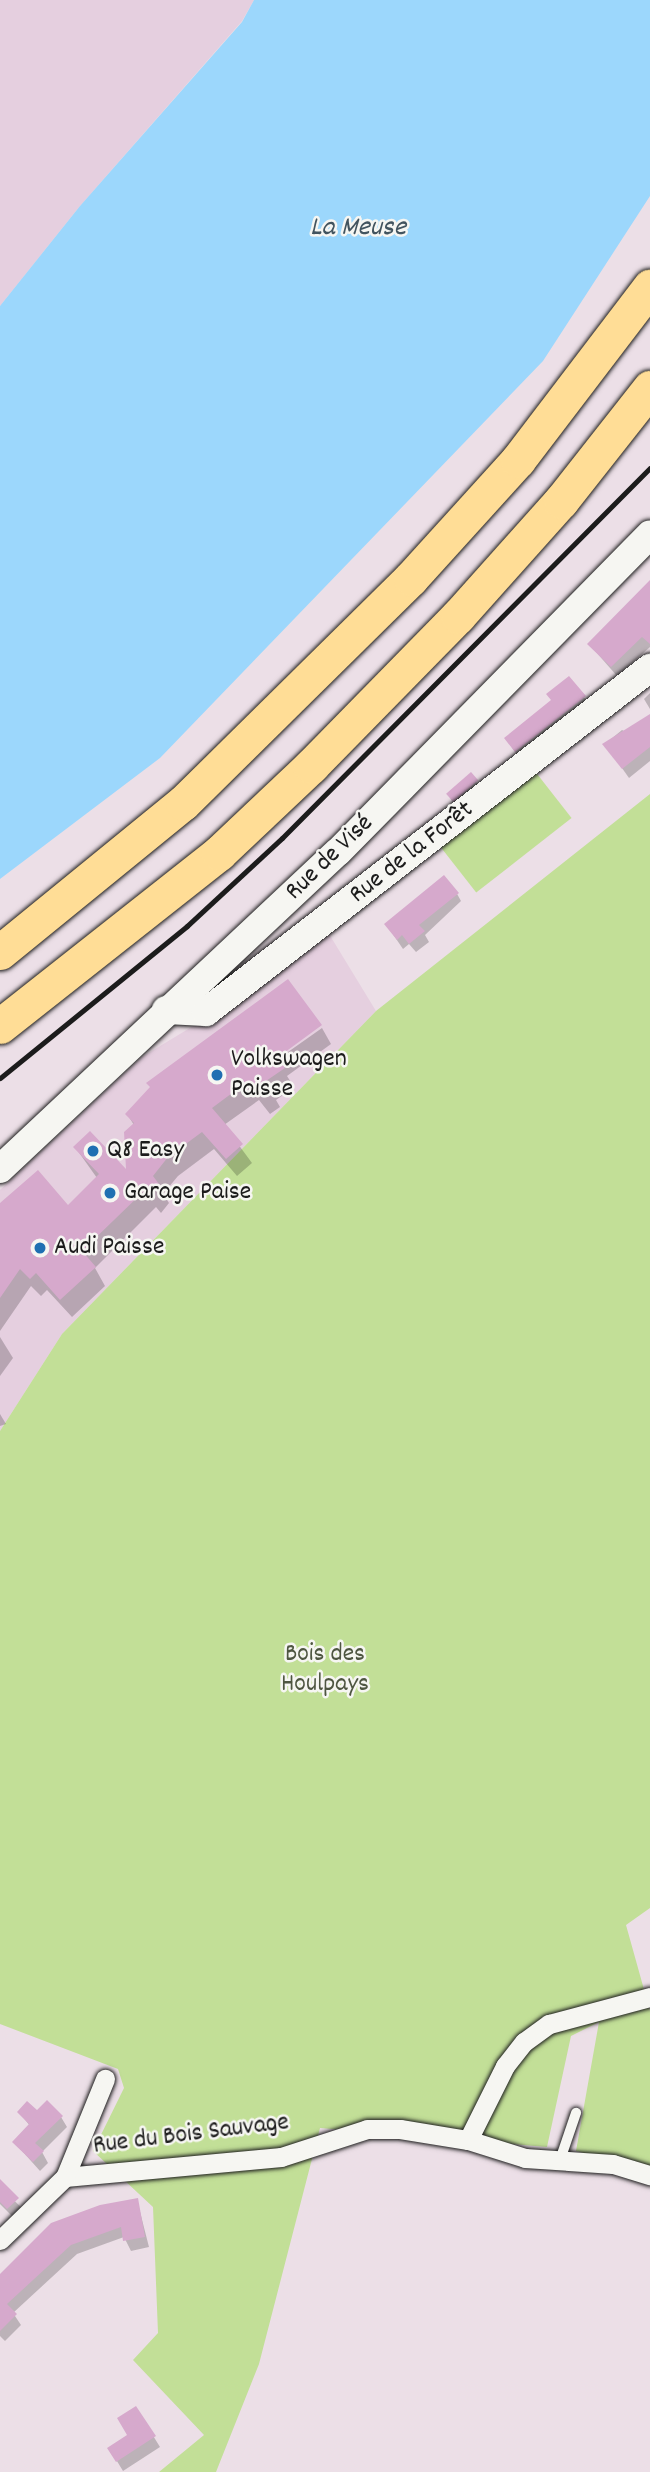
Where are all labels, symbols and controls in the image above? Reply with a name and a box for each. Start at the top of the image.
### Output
water label: La Meuse [310,212,406,246]
street label: Rue de la Forêt [344,795,480,911]
street label: Rue de Visé [280,808,380,908]
place label: Volkswagen Paisse [231,1044,347,1106]
marker: Volkswagen Paisse [209,1067,225,1083]
place label: Q8 Easy [107,1135,184,1167]
marker: Q8 Easy [85,1143,101,1159]
place label: Garage Paise [124,1177,251,1209]
marker: Garage Paise [102,1185,118,1201]
place label: Audi Paisse [54,1232,164,1264]
marker: Audi Paisse [32,1240,48,1256]
park label: Bois des Houlpays [281,1639,369,1700]
street label: Rue du Bois Sauvage [91,2108,291,2162]

